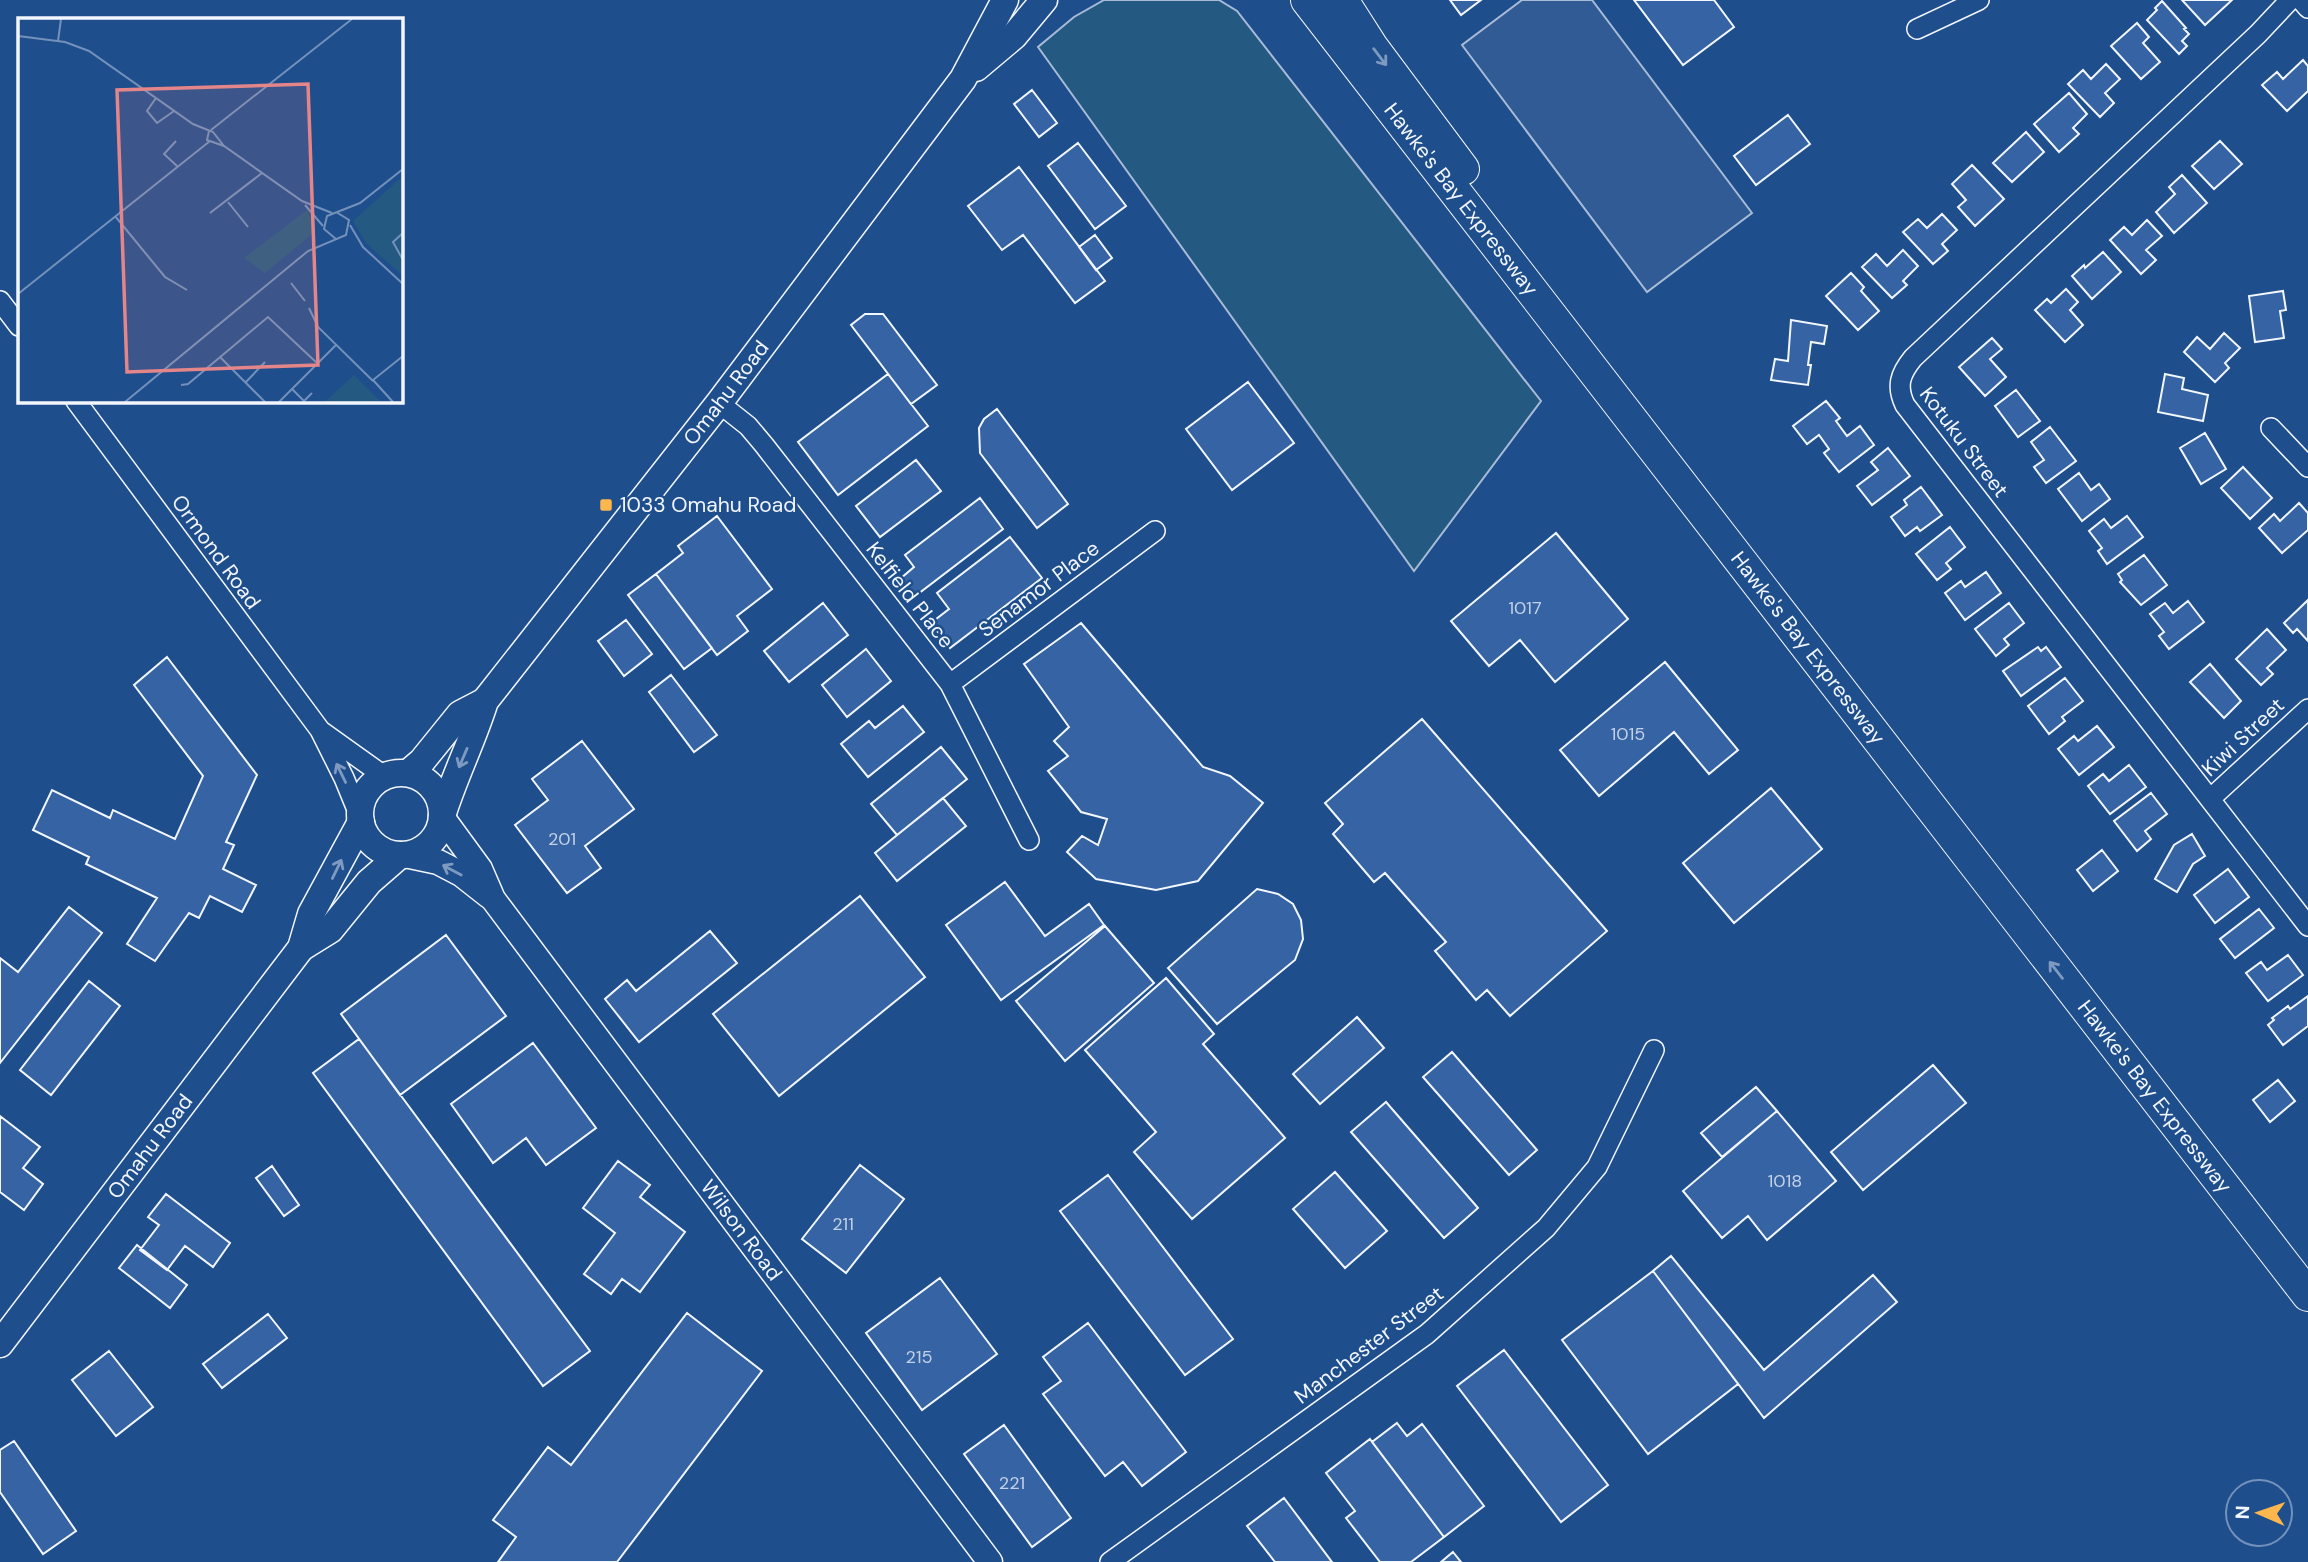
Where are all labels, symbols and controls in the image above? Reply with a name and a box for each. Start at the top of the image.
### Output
inset map [18,18,402,402]
one-way arrow [1372,47,1387,66]
street label: Hawke's Bay Expressway [1378,97,1545,302]
street label: Omahu Road [677,335,775,451]
street label: Kotuku Street [1913,381,2015,503]
street label: Ormond Road [165,489,267,615]
place label: 1033 Omahu Road [620,491,796,519]
marker: 1033 Omahu Road [598,497,614,513]
street label: Senamor Place [973,534,1105,644]
street label: Kelfield Place [860,536,960,654]
street label: Hawke's Bay Expressway [1724,546,1892,751]
house number: 1017 [1508,596,1542,620]
street label: Kiwi Street [2196,691,2290,783]
house number: 1015 [1611,722,1645,746]
one-way arrow [456,747,469,769]
one-way arrow [334,763,347,784]
house number: 201 [548,827,576,851]
one-way arrow [331,859,344,880]
one-way arrow [442,863,463,876]
one-way arrow [2049,961,2064,980]
street label: Hawke's Bay Expressway [2071,994,2238,1199]
street label: Omahu Road [101,1088,199,1205]
house number: 1018 [1768,1169,1802,1193]
street label: Wilson Road [694,1174,788,1286]
house number: 211 [832,1212,854,1236]
street label: Manchester Street [1289,1280,1449,1410]
house number: 215 [906,1345,932,1369]
house number: 221 [999,1471,1025,1495]
north arrow [2224,1478,2294,1548]
text: N [2230,1505,2255,1520]

